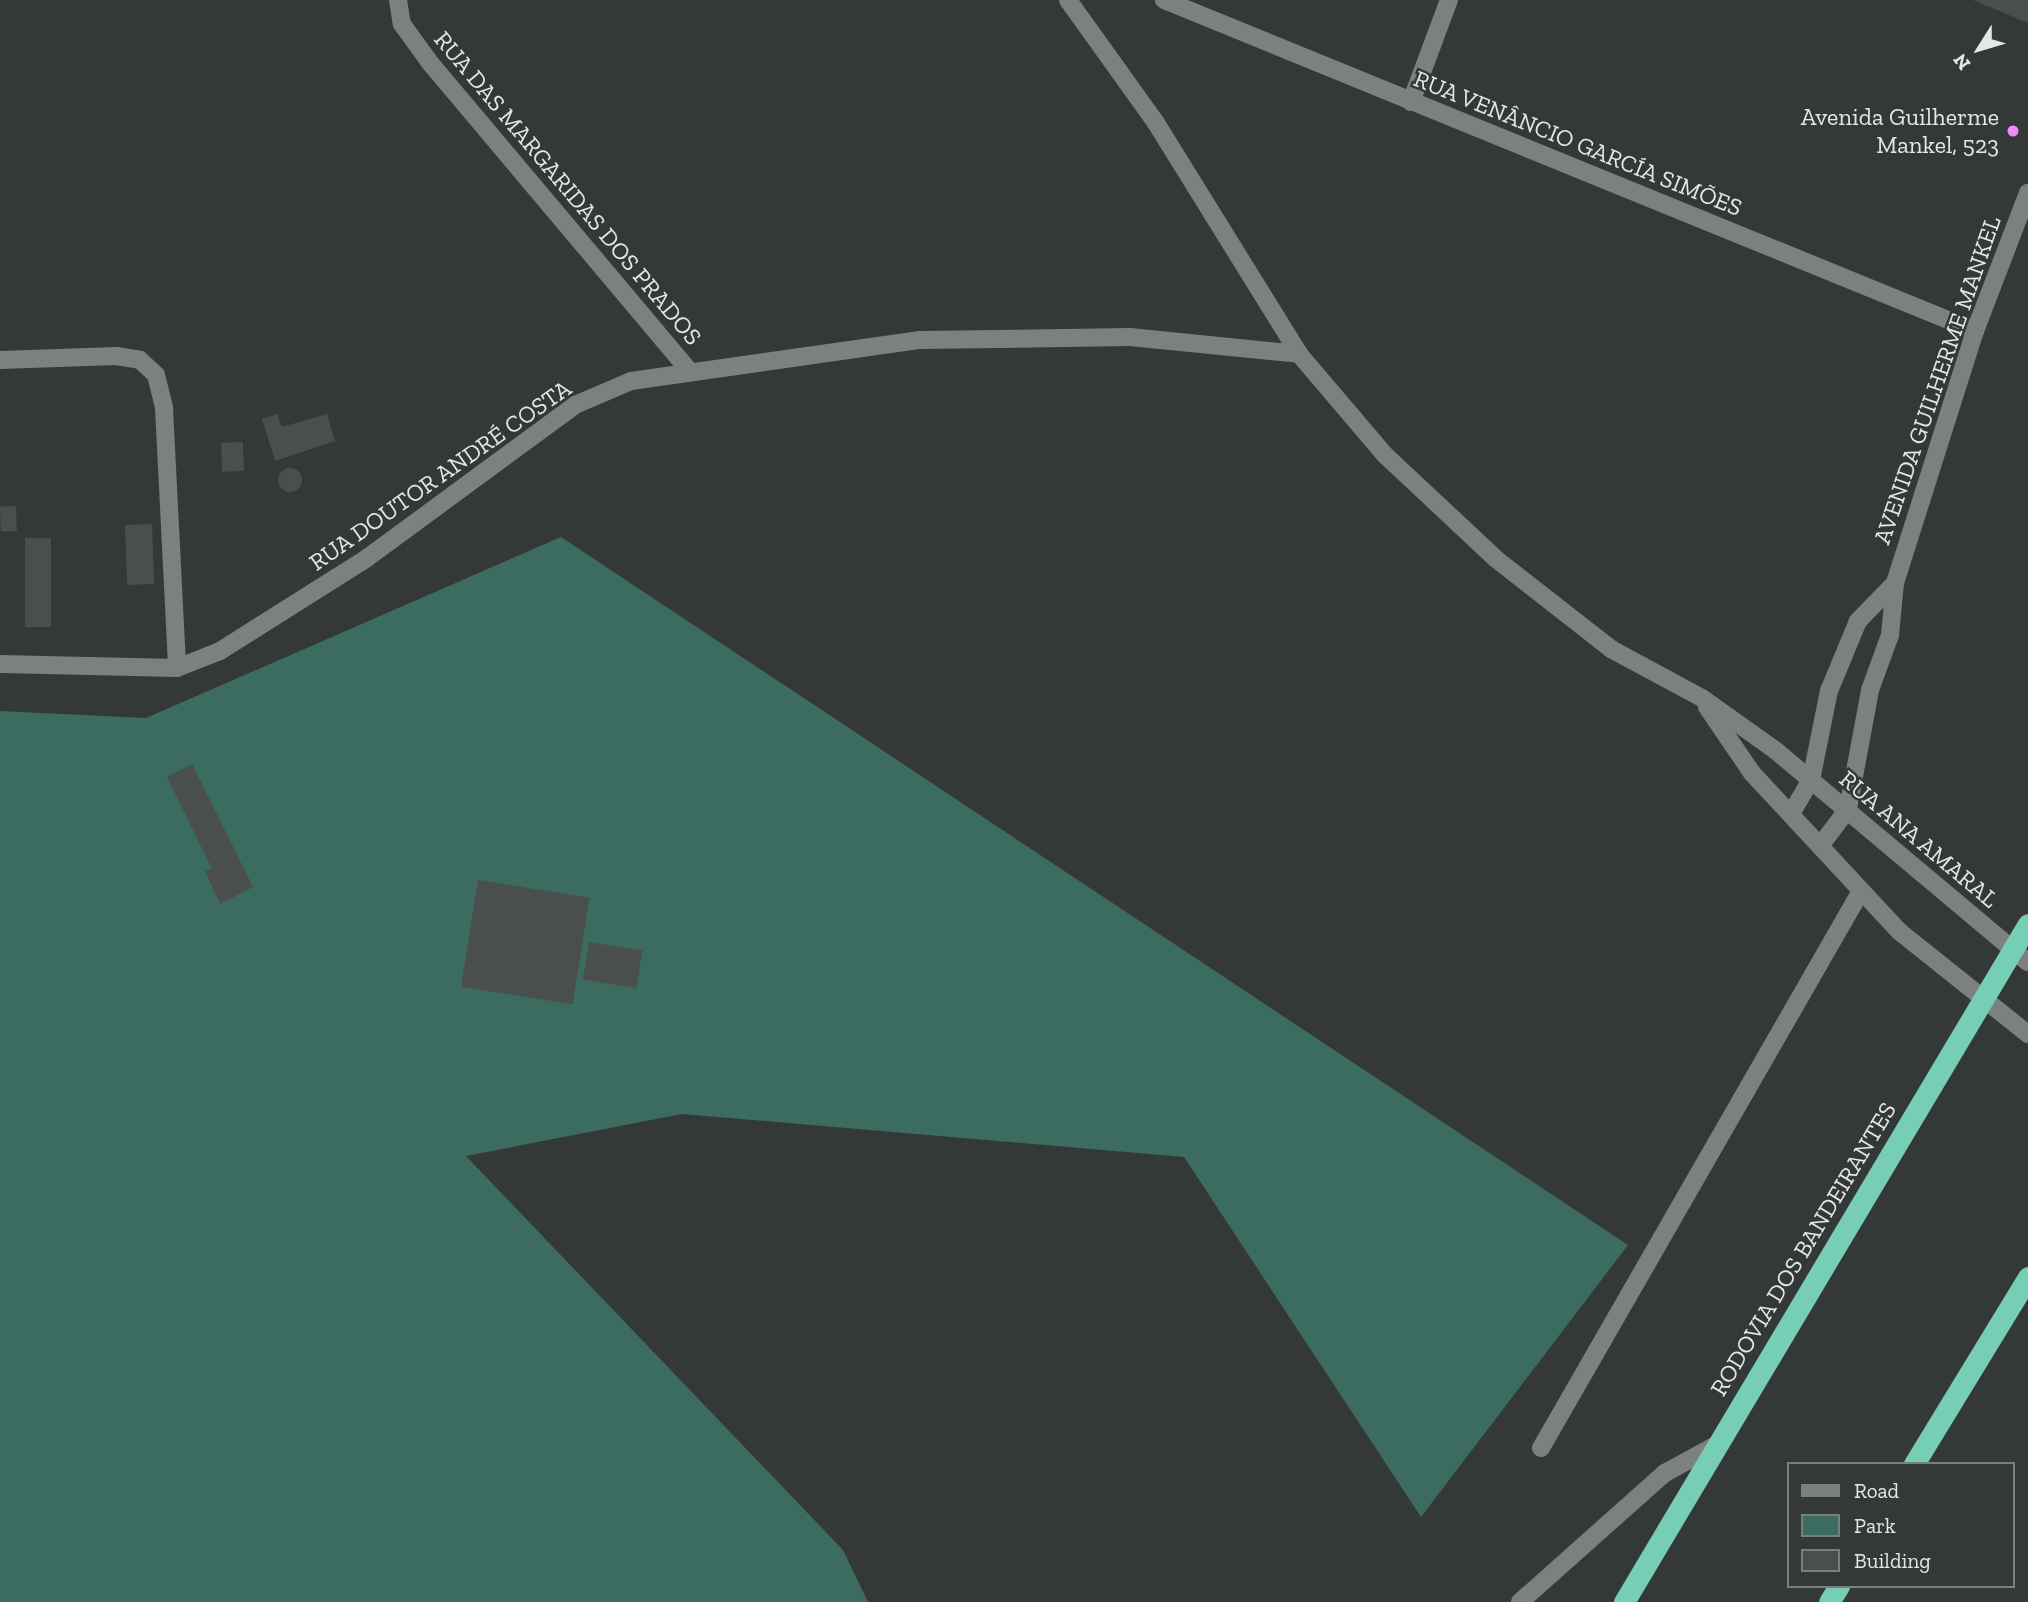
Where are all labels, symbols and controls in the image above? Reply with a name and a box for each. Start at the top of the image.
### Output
north arrow [1944,14,2014,84]
street label: RUA DAS MARGARIDAS DOS PRADOS [428,25,708,351]
text: N [1948,49,1975,75]
street label: RUA VENÂNCIO GARCÍA SIMÕES [1409,63,1747,223]
place label: Avenida Guilherme Mankel, 523 [1801,103,1999,159]
marker: Avenida Guilherme Mankel, 523 [2005,123,2021,139]
street label: AVENIDA GUILHERME MANKEL [1867,212,2007,548]
street label: RUA DOUTOR ANDRÉ COSTA [303,373,577,577]
street label: RUA ANA AMARAL [1833,763,2005,915]
street label: RODOVIA DOS BANDEIRANTES [1704,1097,1902,1401]
legend [1786,1462,2014,1588]
text: Road [1854,1478,1899,1503]
text: Park [1854,1513,1896,1538]
text: Building [1854,1548,1931,1573]

